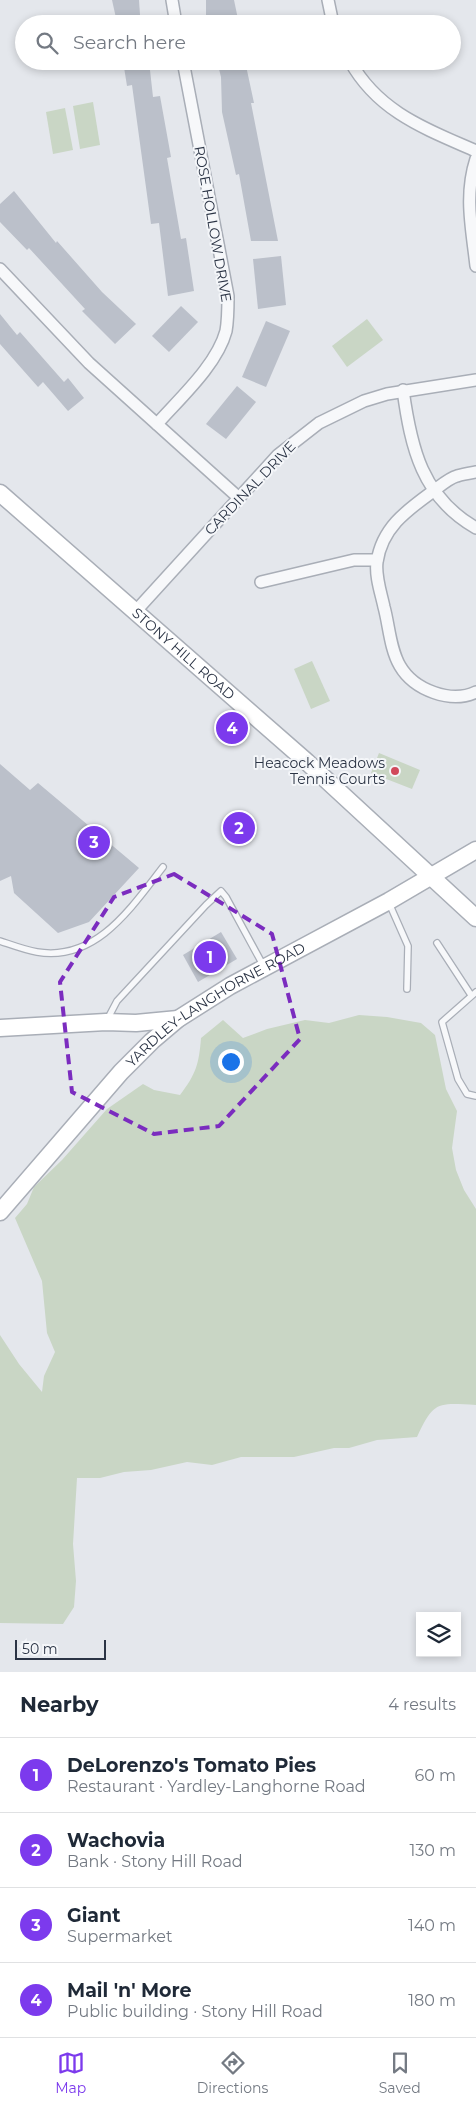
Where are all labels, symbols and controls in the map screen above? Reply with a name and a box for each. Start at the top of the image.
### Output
search box [15,15,461,70]
icon: search [33,29,61,57]
text: Search here [73,31,186,54]
street label: ROSE HOLLOW DRIVE [190,145,236,303]
street label: CARDINAL DRIVE [201,437,299,539]
street label: STONY HILL ROAD [128,604,239,704]
pin: 4 [216,709,248,747]
place label: Heacock Meadows Tennis Courts [254,754,385,788]
marker: Heacock Meadows Tennis Courts [389,765,401,777]
pin: 2 [223,809,255,847]
pin: 3 [78,823,110,861]
street label: YARDLEY-LANGHORNE ROAD [122,938,308,1071]
pin: 1 [194,938,226,976]
your location [218,1049,244,1075]
map controls [416,1612,461,1657]
button: layers [416,1612,461,1657]
scale bar [15,1637,106,1660]
text: 50 m [22,1640,58,1658]
text: Nearby [20,1692,99,1717]
text: 4 results [388,1695,456,1714]
text: DeLorenzo's Tomato Pies [67,1754,316,1777]
text: 1 [33,1766,39,1785]
text: 60 m [414,1766,456,1785]
text: Restaurant · Yardley-Langhorne Road [67,1777,366,1796]
text: Wachovia [67,1829,165,1852]
text: 2 [31,1841,41,1860]
text: 130 m [409,1841,456,1860]
text: Bank · Stony Hill Road [67,1852,243,1871]
text: Giant [67,1904,121,1927]
text: 3 [31,1916,41,1935]
text: 140 m [408,1916,456,1935]
text: Supermarket [67,1927,173,1946]
text: Mail 'n' More [67,1979,192,2002]
text: 4 [30,1991,42,2010]
text: 180 m [408,1991,456,2010]
text: Public building · Stony Hill Road [67,2002,323,2021]
tab: Map [55,2049,86,2097]
tab: Directions [197,2049,268,2097]
tab: Saved [379,2049,421,2097]

